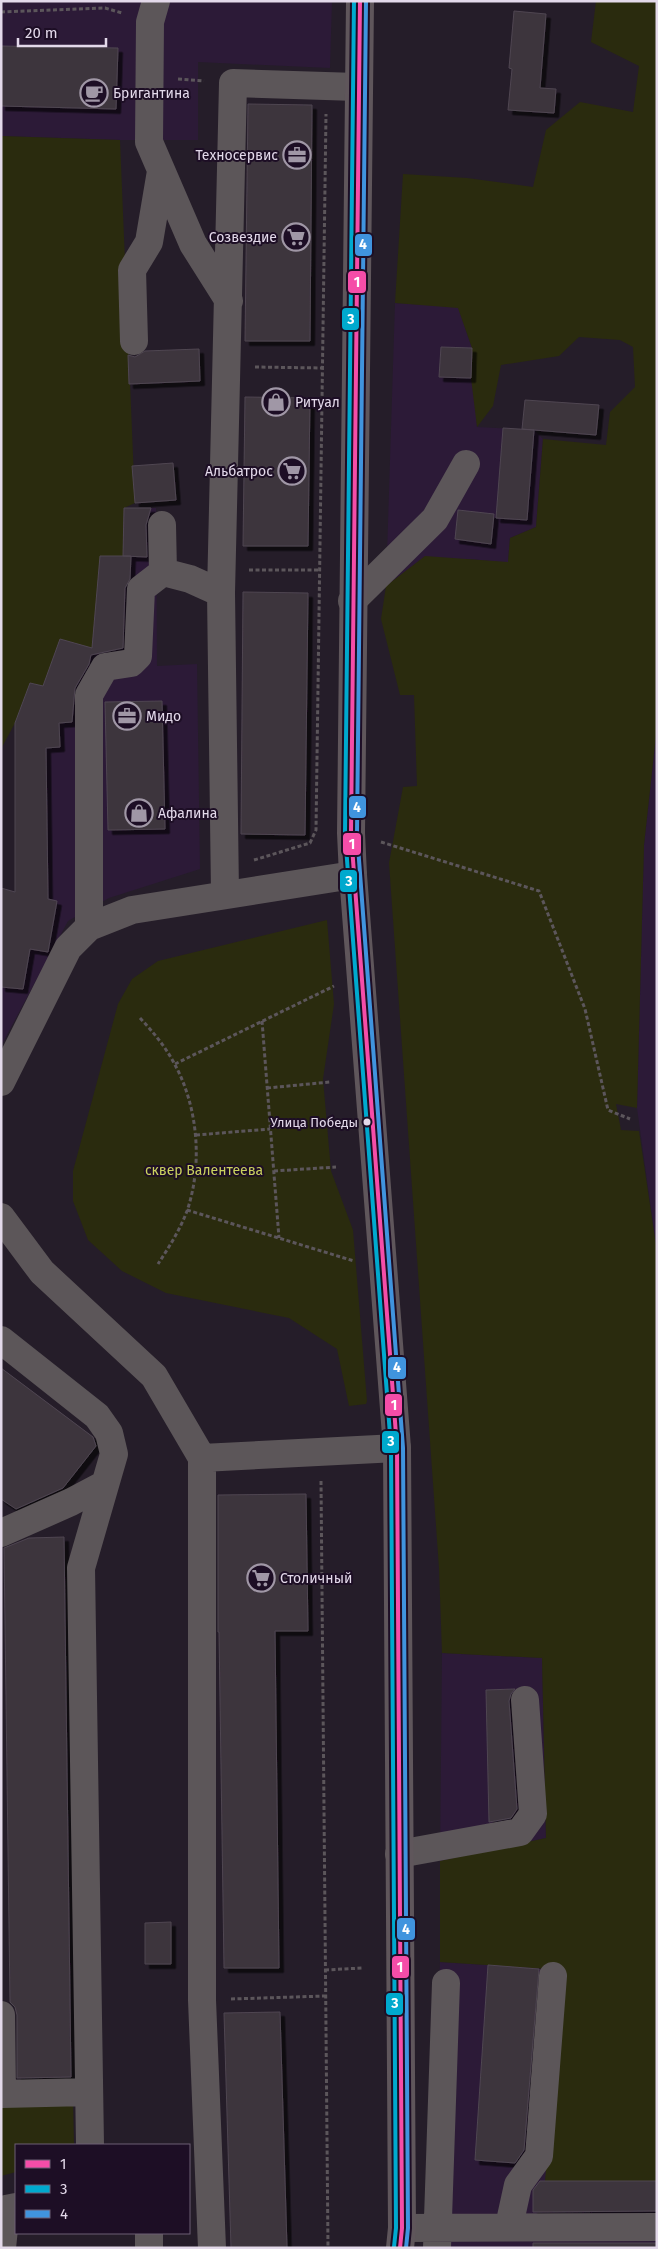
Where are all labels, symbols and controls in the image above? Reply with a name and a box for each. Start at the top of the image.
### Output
scale bar [18,15,105,47]
text: 20 m [25,24,58,42]
cafe icon: Бригантина [79,78,109,108]
place label: Бригантина [113,85,190,102]
office icon: Техносервис [282,140,312,170]
place label: Техносервис [195,147,278,164]
supermarket icon: Созвездие [281,222,311,252]
place label: Созвездие [209,229,277,246]
line badge: 4 [354,233,373,257]
text: 4 [359,236,367,253]
line badge: 1 [347,270,367,294]
text: 1 [354,274,360,291]
line badge: 3 [341,307,360,331]
text: 3 [346,311,355,328]
shop icon: Ритуал [261,387,291,417]
place label: Ритуал [295,394,340,411]
supermarket icon: Альбатрос [277,456,307,486]
place label: Альбатрос [205,463,273,480]
office icon: Мидо [112,701,142,731]
place label: Мидо [146,708,181,725]
line badge: 4 [348,795,367,819]
shop icon: Афалина [124,798,154,828]
text: 4 [353,799,361,816]
place label: Афалина [158,805,217,822]
line badge: 1 [342,832,362,856]
text: 1 [349,836,355,853]
line badge: 3 [339,869,358,893]
text: 3 [344,873,353,890]
place label: Улица Победы [271,1115,358,1130]
marker: Улица Победы [362,1117,372,1127]
park label: сквер Валентеева [145,1162,263,1179]
line badge: 4 [387,1356,407,1380]
text: 4 [393,1359,401,1376]
line badge: 1 [384,1393,403,1417]
text: 1 [391,1397,397,1414]
line badge: 3 [381,1430,400,1454]
text: 3 [386,1433,395,1450]
supermarket icon: Столичный [246,1563,276,1593]
place label: Столичный [280,1570,352,1587]
line badge: 4 [396,1917,416,1941]
text: 4 [402,1921,410,1938]
line badge: 1 [391,1955,410,1979]
text: 1 [397,1959,403,1976]
line badge: 3 [385,1992,404,2016]
text: 3 [390,1995,399,2012]
legend [15,2144,190,2234]
text: 1 [60,2155,67,2173]
text: 3 [60,2180,68,2198]
text: 4 [60,2205,68,2223]

